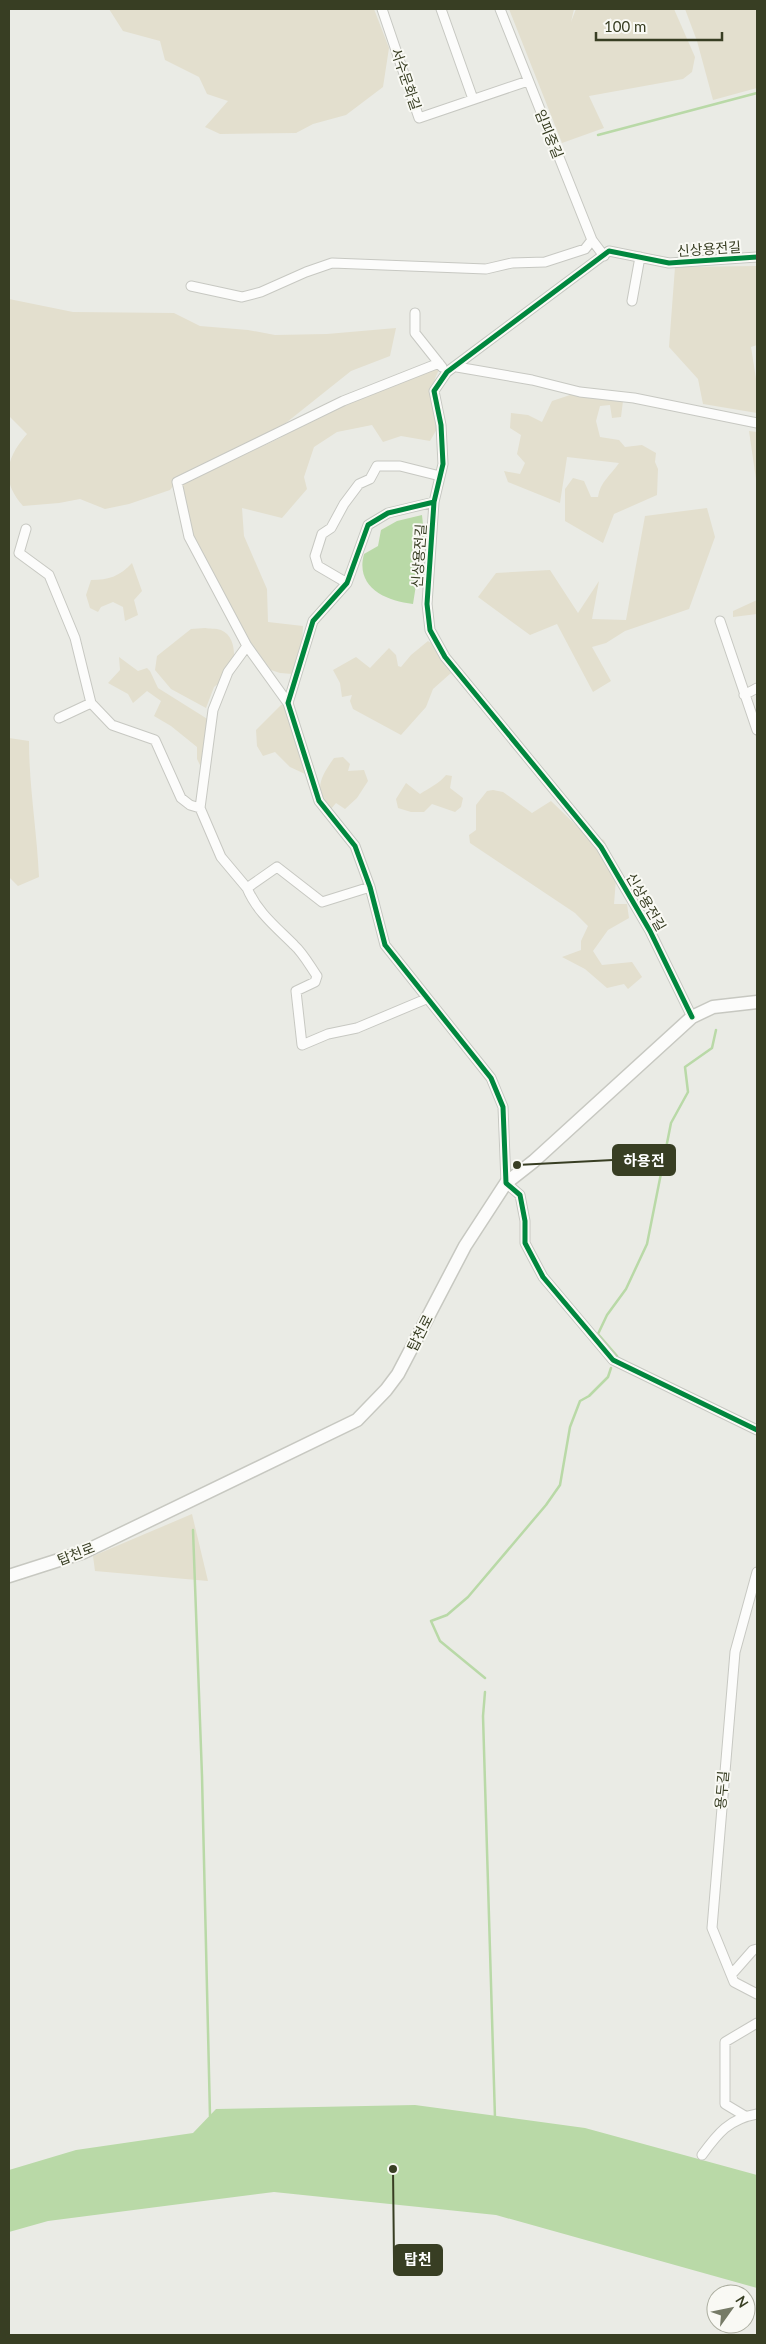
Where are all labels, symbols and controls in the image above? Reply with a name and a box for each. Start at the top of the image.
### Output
scale bar [596,10,722,42]
text: 100 m [604,17,646,35]
street label: 서수문화길 [388,46,425,112]
street label: 임피중길 [532,107,567,161]
street label: 신상용전길 [676,238,742,259]
street label: 신상용전길 [408,523,429,589]
street label: 신상용전길 [623,870,670,934]
callout: 하용전 [613,1145,675,1175]
text: 하용전 [623,1151,665,1169]
street label: 탑천로 [403,1312,436,1354]
street label: 탑천로 [55,1539,97,1568]
street label: 용두길 [711,1770,732,1810]
callout: 탑천 [394,2245,442,2275]
text: 탑천 [404,2250,432,2268]
north arrow [706,2284,756,2334]
text: N [732,2292,752,2311]

